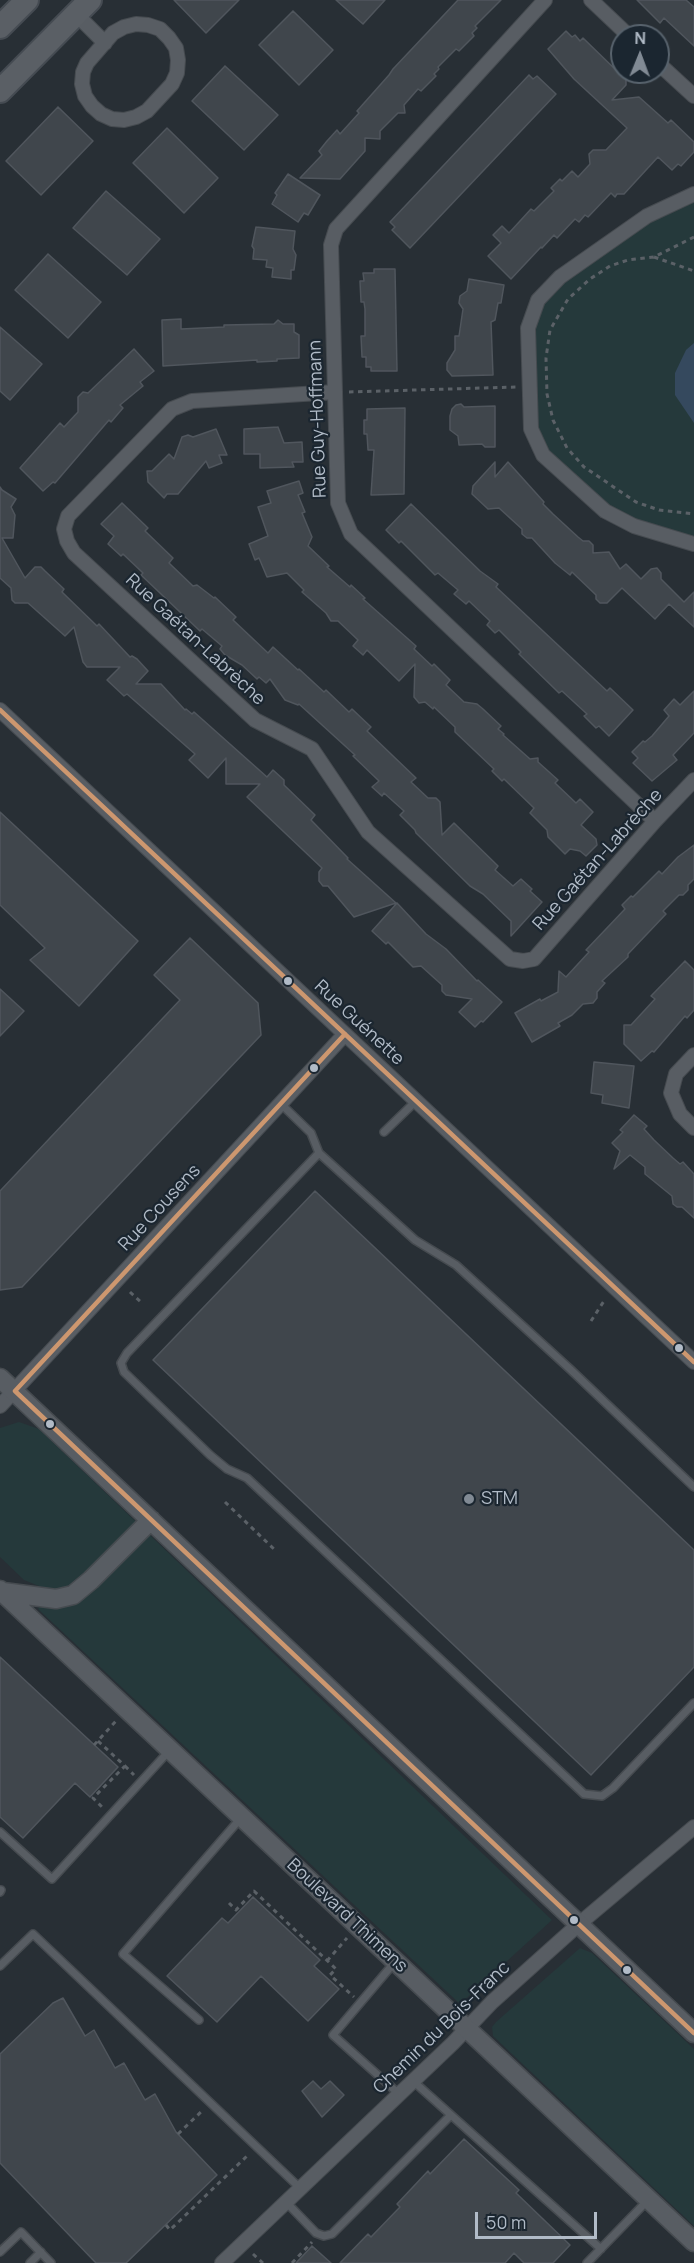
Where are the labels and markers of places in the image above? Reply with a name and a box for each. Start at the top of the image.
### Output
unlabelled marker [282,975,294,987]
unlabelled marker [308,1062,320,1074]
unlabelled marker [673,1342,685,1354]
unlabelled marker [44,1418,56,1430]
place label: STM [481,1488,518,1510]
marker: STM [462,1492,476,1506]
unlabelled marker [568,1914,580,1926]
unlabelled marker [621,1964,633,1976]

